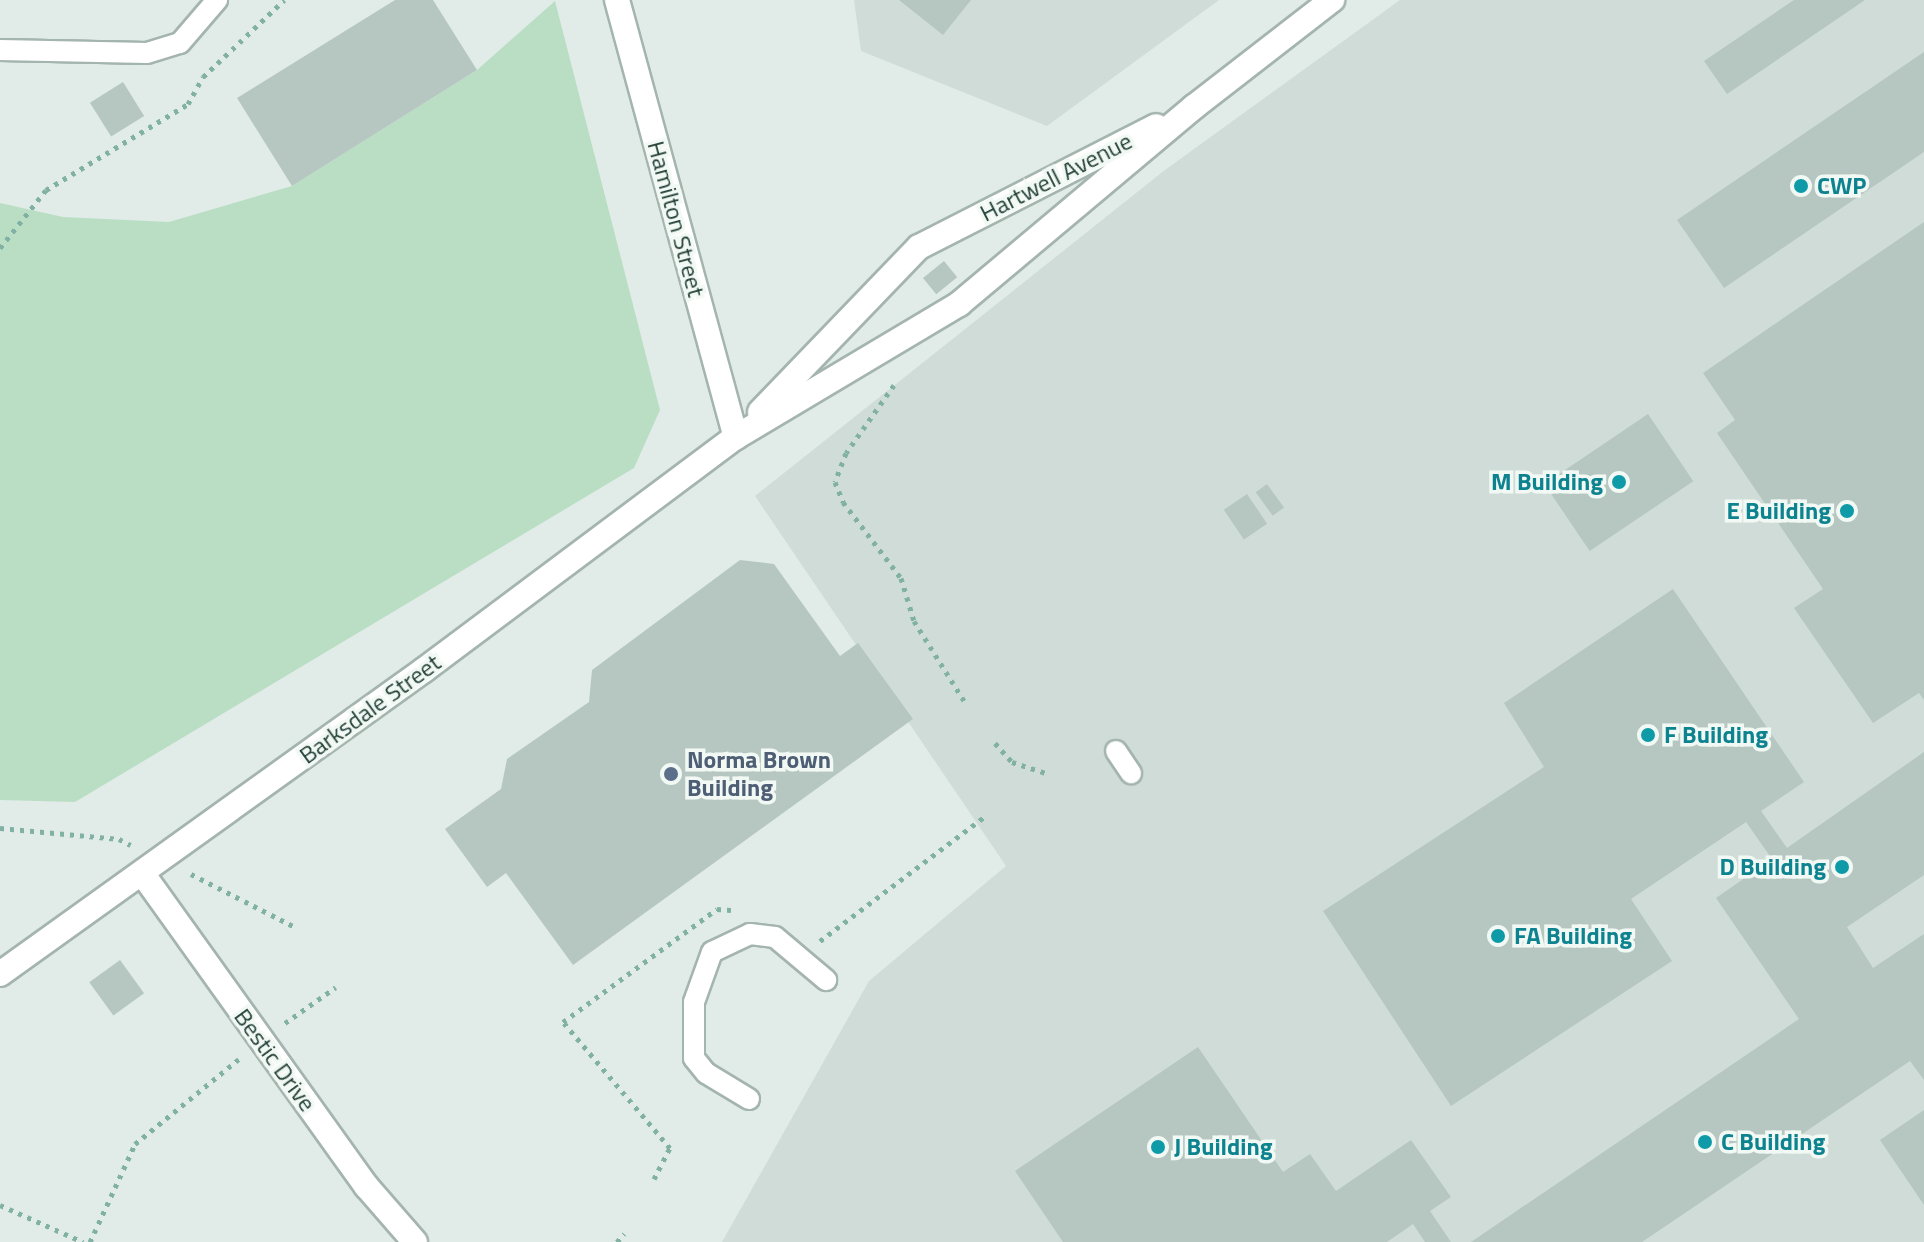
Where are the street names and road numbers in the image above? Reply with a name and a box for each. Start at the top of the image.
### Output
street label: Hartwell Avenue [975,126,1137,228]
street label: Hamilton Street [641,138,711,300]
street label: Barksdale Street [294,648,446,770]
street label: Bestic Drive [228,1003,322,1117]

